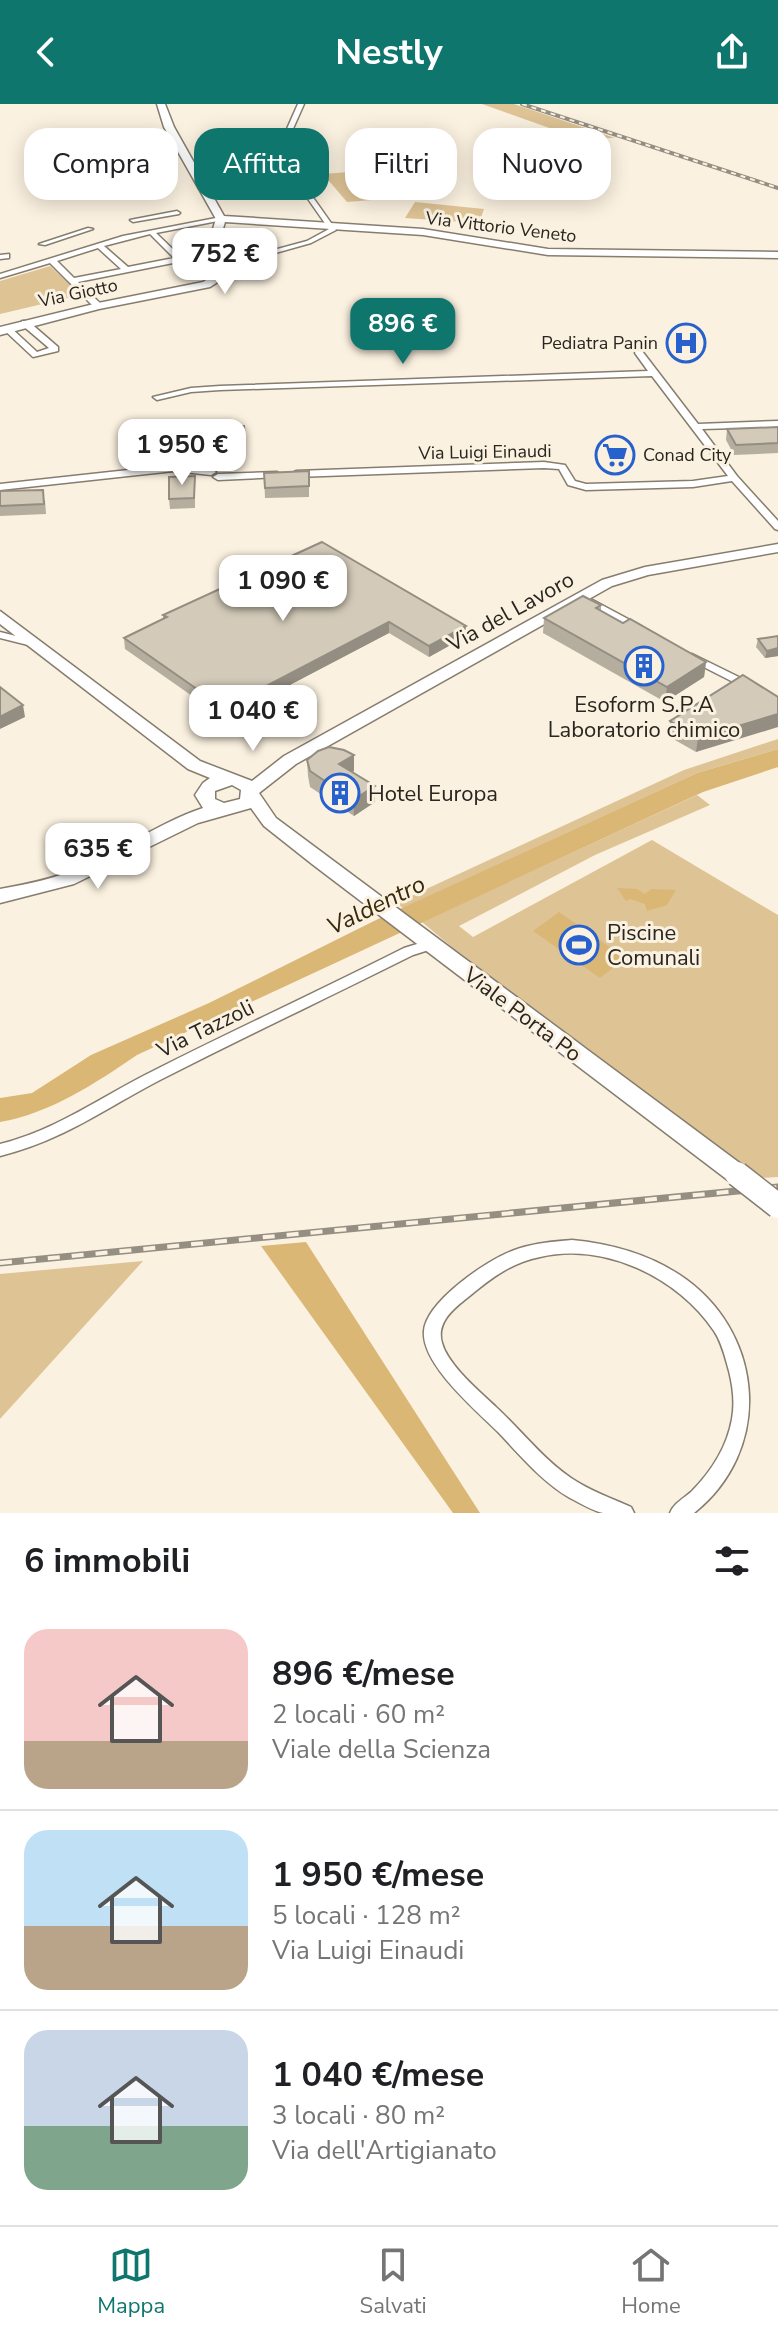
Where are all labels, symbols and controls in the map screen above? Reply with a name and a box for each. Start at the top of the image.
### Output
text: Nestly [335,28,443,77]
icon: back [24,30,68,74]
icon: share [710,30,754,74]
chip: Compra [24,128,178,200]
chip: Affitta [194,128,329,200]
chip: Filtri [345,128,457,200]
chip: Nuovo [473,128,611,200]
street label: Via Vittorio Veneto [423,206,578,248]
pin: 752 € [169,228,281,296]
text: 752 € [190,236,260,271]
street label: Via Giotto [35,273,120,313]
pin: 896 € [347,298,459,366]
text: 896 € [368,306,438,341]
hospital icon: Pediatra Panin [665,322,707,364]
place label: Pediatra Panin [541,331,658,355]
pin: 1 950 € [108,419,256,487]
text: 1 950 € [136,427,228,462]
supermarket icon: Conad City [594,434,636,476]
street label: Via Luigi Einaudi [417,439,552,465]
place label: Conad City [643,443,732,467]
pin: 1 090 € [209,555,357,623]
text: 1 090 € [237,563,329,598]
street label: Via del Lavoro [441,565,579,660]
building icon: Esoform S.P.A Laboratorio chimico [623,645,665,687]
pin: 1 040 € [179,685,327,753]
place label: Esoform S.P.A Laboratorio chimico [548,690,740,745]
text: 1 040 € [207,693,299,728]
building icon: Hotel Europa [319,772,361,814]
place label: Hotel Europa [368,779,498,809]
pin: 635 € [42,823,154,891]
text: 635 € [63,831,133,866]
water label: Valdentro [322,868,430,942]
place label: Piscine Comunali [607,918,700,973]
sports icon: Piscine Comunali [558,924,600,966]
street label: Viale Porta Po [456,960,588,1069]
street label: Via Tazzoli [151,992,259,1066]
text: 6 immobili [24,1538,190,1584]
icon: filters [710,1539,754,1583]
text: 896 €/mese [272,1651,455,1697]
icon: home [88,1661,184,1757]
text: 2 locali · 60 m² [272,1697,445,1732]
text: Viale della Scienza [272,1732,491,1767]
text: 1 950 €/mese [272,1852,484,1898]
icon: home [88,1862,184,1958]
text: 5 locali · 128 m² [272,1898,461,1933]
text: Via Luigi Einaudi [272,1933,464,1968]
text: 1 040 €/mese [272,2052,484,2098]
icon: home [88,2062,184,2158]
text: 3 locali · 80 m² [272,2098,445,2133]
text: Via dell'Artigianato [272,2133,497,2168]
tab: Mappa [97,2243,165,2321]
tab: Salvati [360,2243,427,2321]
tab: Home [621,2243,681,2321]

